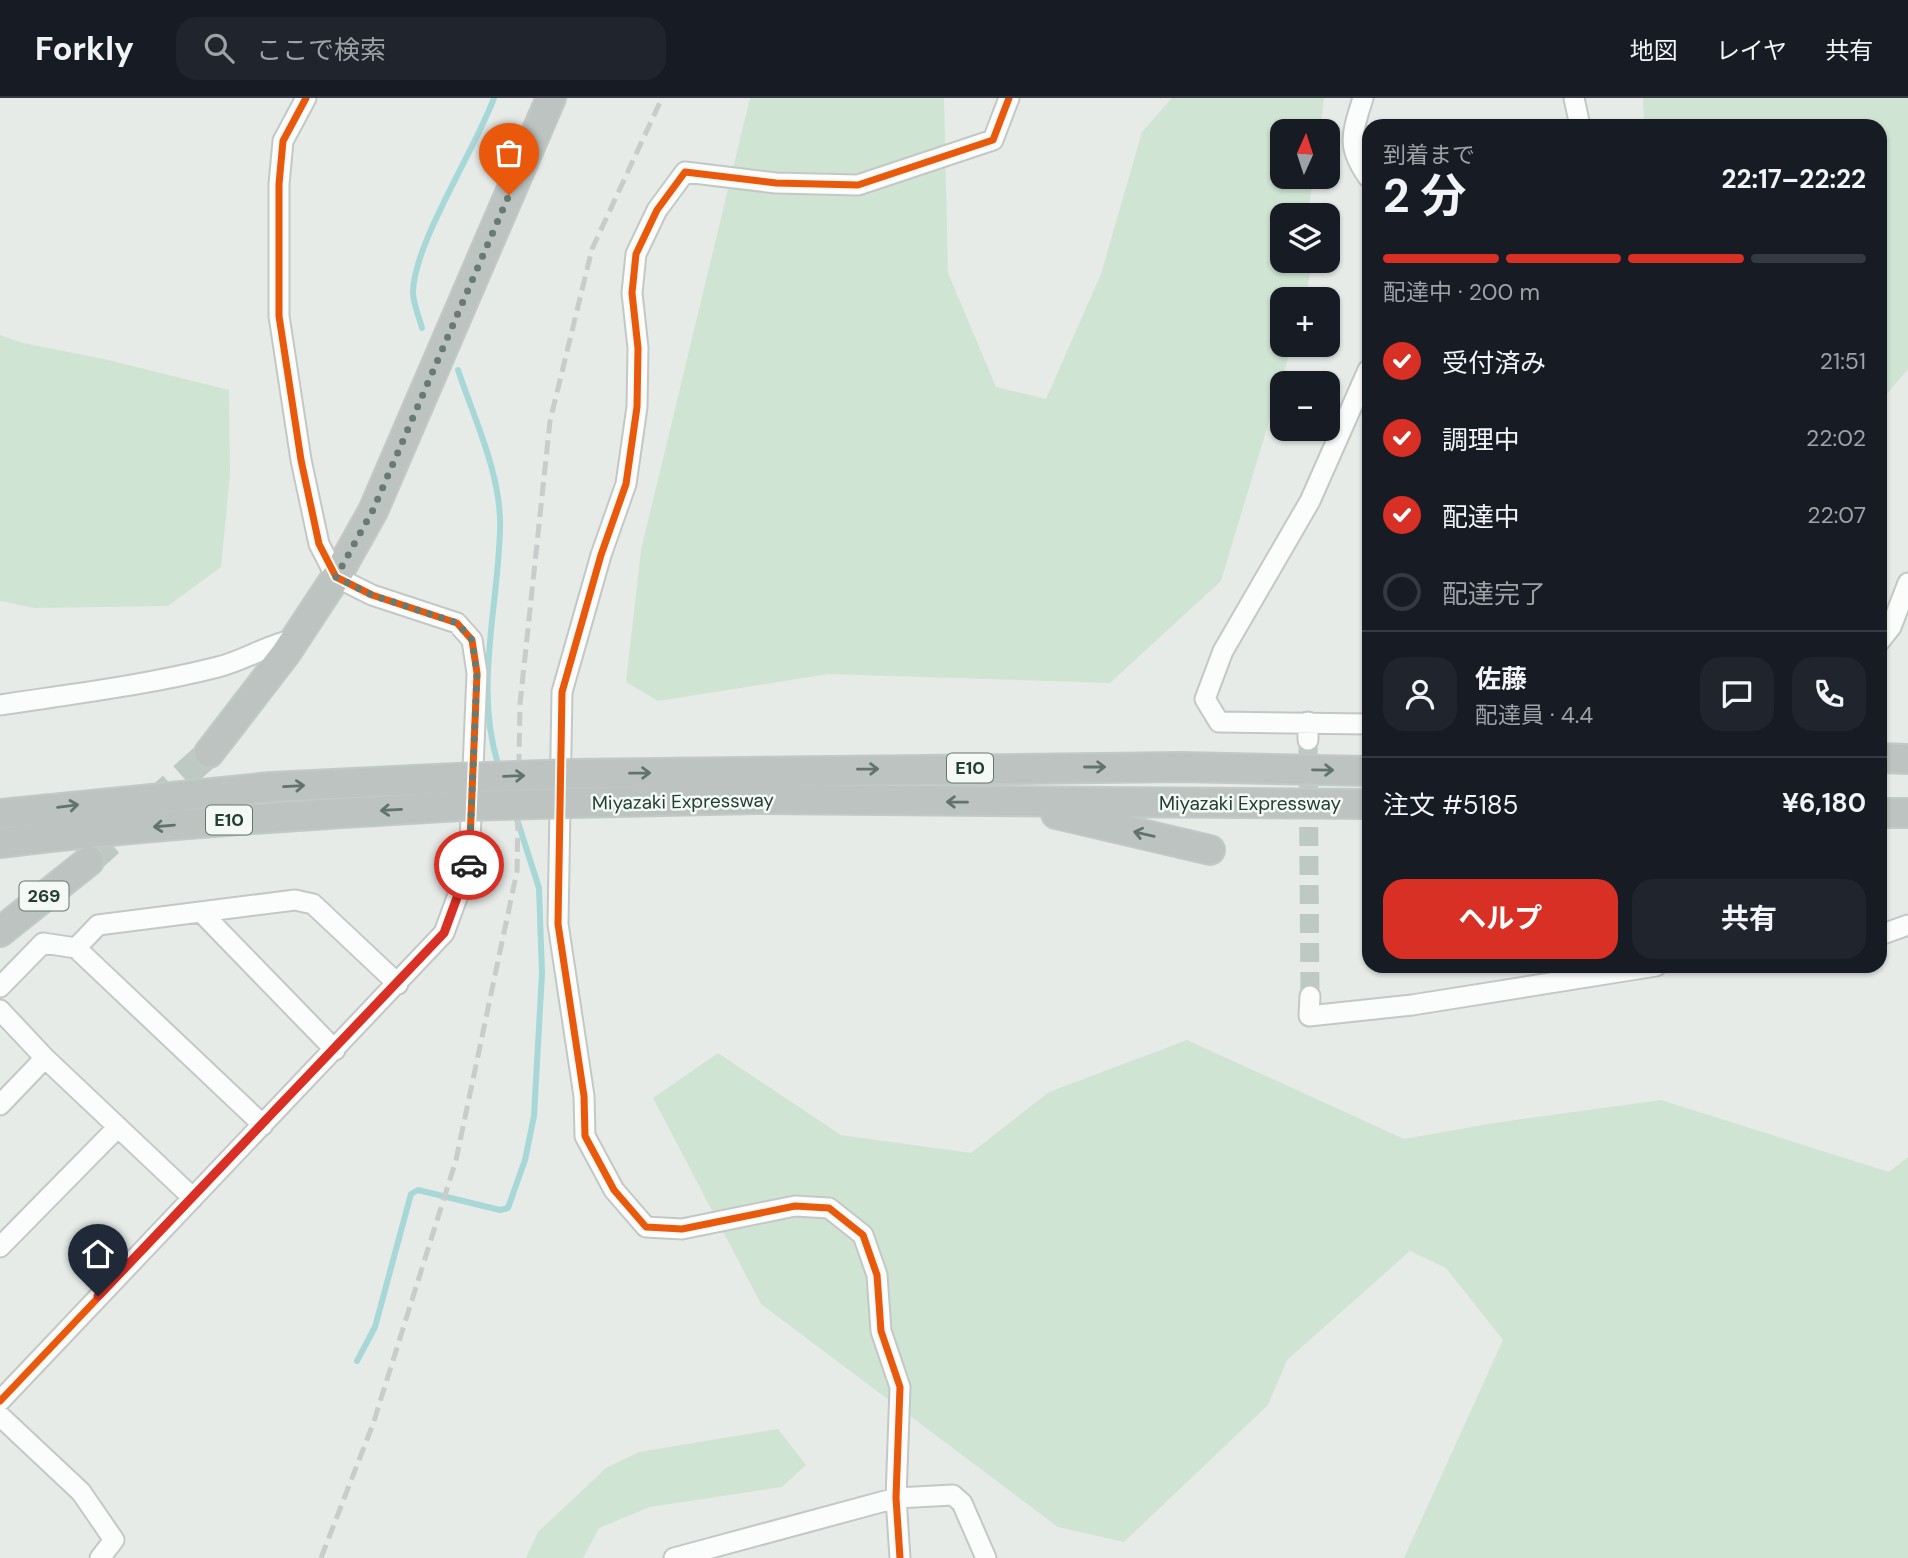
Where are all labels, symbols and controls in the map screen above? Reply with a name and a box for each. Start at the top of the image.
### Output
search box [176,17,666,80]
text: Forkly [35,27,134,70]
icon: search [200,29,238,67]
text: ここで検索 [256,33,386,67]
text: 地図 [1630,35,1678,66]
text: レイヤ [1716,35,1787,66]
text: 共有 [1825,35,1873,66]
north arrow [1270,119,1340,189]
map controls [1270,119,1340,441]
pin [479,123,539,195]
icon: bag [490,134,528,172]
text: 到着まで [1383,140,1475,170]
text: 22:17–22:22 [1722,162,1866,196]
text: 2 分 [1383,166,1466,226]
button: layers [1270,203,1340,273]
text: 配達中 · 200 m [1383,277,1540,307]
button: + [1270,287,1340,357]
icon: check [1383,342,1421,380]
text: 受付済み [1442,346,1546,380]
text: 21:51 [1820,346,1866,376]
button: − [1270,371,1340,441]
icon: check [1383,419,1421,457]
text: 調理中 [1442,423,1520,457]
text: 22:02 [1806,423,1866,453]
icon: check [1383,496,1421,534]
text: 配達中 [1442,500,1520,534]
text: 22:07 [1807,500,1866,530]
text: 配達完了 [1442,577,1546,611]
button: person [1383,657,1457,731]
button: chat [1700,657,1774,731]
button: phone [1792,657,1866,731]
text: 佐藤 [1475,662,1527,696]
text: 配達員 · 4.4 [1475,700,1593,730]
road number: E10 [947,754,993,782]
one-way arrow [1084,761,1107,774]
one-way arrow [856,763,879,776]
one-way arrow [1311,763,1334,777]
one-way arrow [629,766,652,780]
one-way arrow [502,769,525,782]
one-way arrow [283,780,306,793]
text: ¥6,180 [1782,786,1866,820]
street label: Miyazaki Expressway [592,787,775,816]
text: 注文 #5185 [1383,788,1518,822]
street label: Miyazaki Expressway [1159,791,1341,816]
one-way arrow [946,795,969,809]
one-way arrow [56,799,79,812]
one-way arrow [380,804,403,817]
road number: E10 [206,806,252,834]
one-way arrow [153,820,176,833]
one-way arrow [1133,827,1156,841]
courier [434,830,504,900]
icon: car [450,846,488,884]
button: ヘルプ [1383,879,1618,959]
button: 共有 [1632,879,1866,959]
road number: 269 [20,882,68,910]
pin [68,1224,128,1296]
icon: home [79,1235,117,1273]

